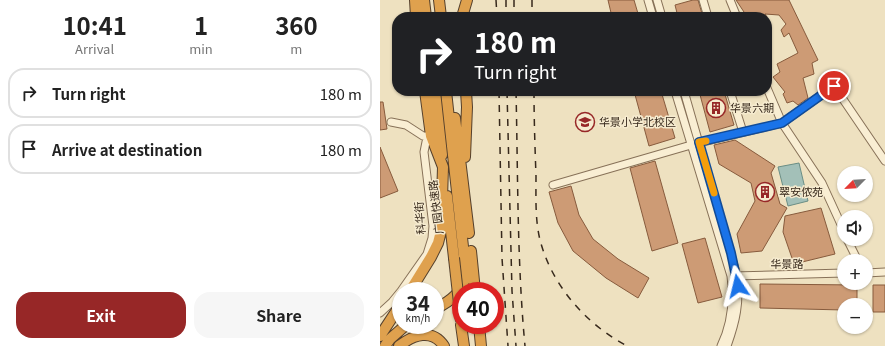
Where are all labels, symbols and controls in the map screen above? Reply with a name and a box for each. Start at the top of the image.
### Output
text: 10:41 [62,7,127,42]
text: 1 [194,7,208,42]
text: 360 [275,7,318,42]
text: 180 m [474,21,557,61]
icon: right [408,28,460,80]
text: Arrival [75,39,114,58]
text: min [189,39,213,58]
text: m [290,39,302,58]
text: Turn right [474,58,557,84]
pin [817,69,851,103]
icon: arrive [823,75,845,97]
icon: right [18,82,40,104]
text: Turn right [52,83,126,104]
text: 180 m [320,83,362,104]
building icon: 华景六期 [705,97,727,119]
place label: 华景六期 [730,99,774,115]
school or university icon: 华景小学北校区 [574,111,596,133]
place label: 华景小学北校区 [599,113,676,129]
icon: arrive [18,138,40,160]
text: Arrive at destination [52,139,202,160]
text: 180 m [320,139,362,160]
north arrow [837,166,873,202]
map controls [837,166,873,334]
street label: 广园快速路 [424,179,446,235]
building icon: 翠安侬苑 [754,181,776,203]
place label: 翠安侬苑 [779,183,823,199]
street label: 科华街 [410,201,428,235]
button: sound [837,210,873,246]
button: + [837,254,873,290]
street label: 华景路 [771,255,804,271]
position arrow [717,265,759,307]
speed limit sign: 40 [452,282,504,334]
text: 34 [406,288,430,317]
button: Exit [16,292,186,338]
button: Share [194,292,364,338]
button: − [837,298,873,334]
text: km/h [406,310,430,325]

